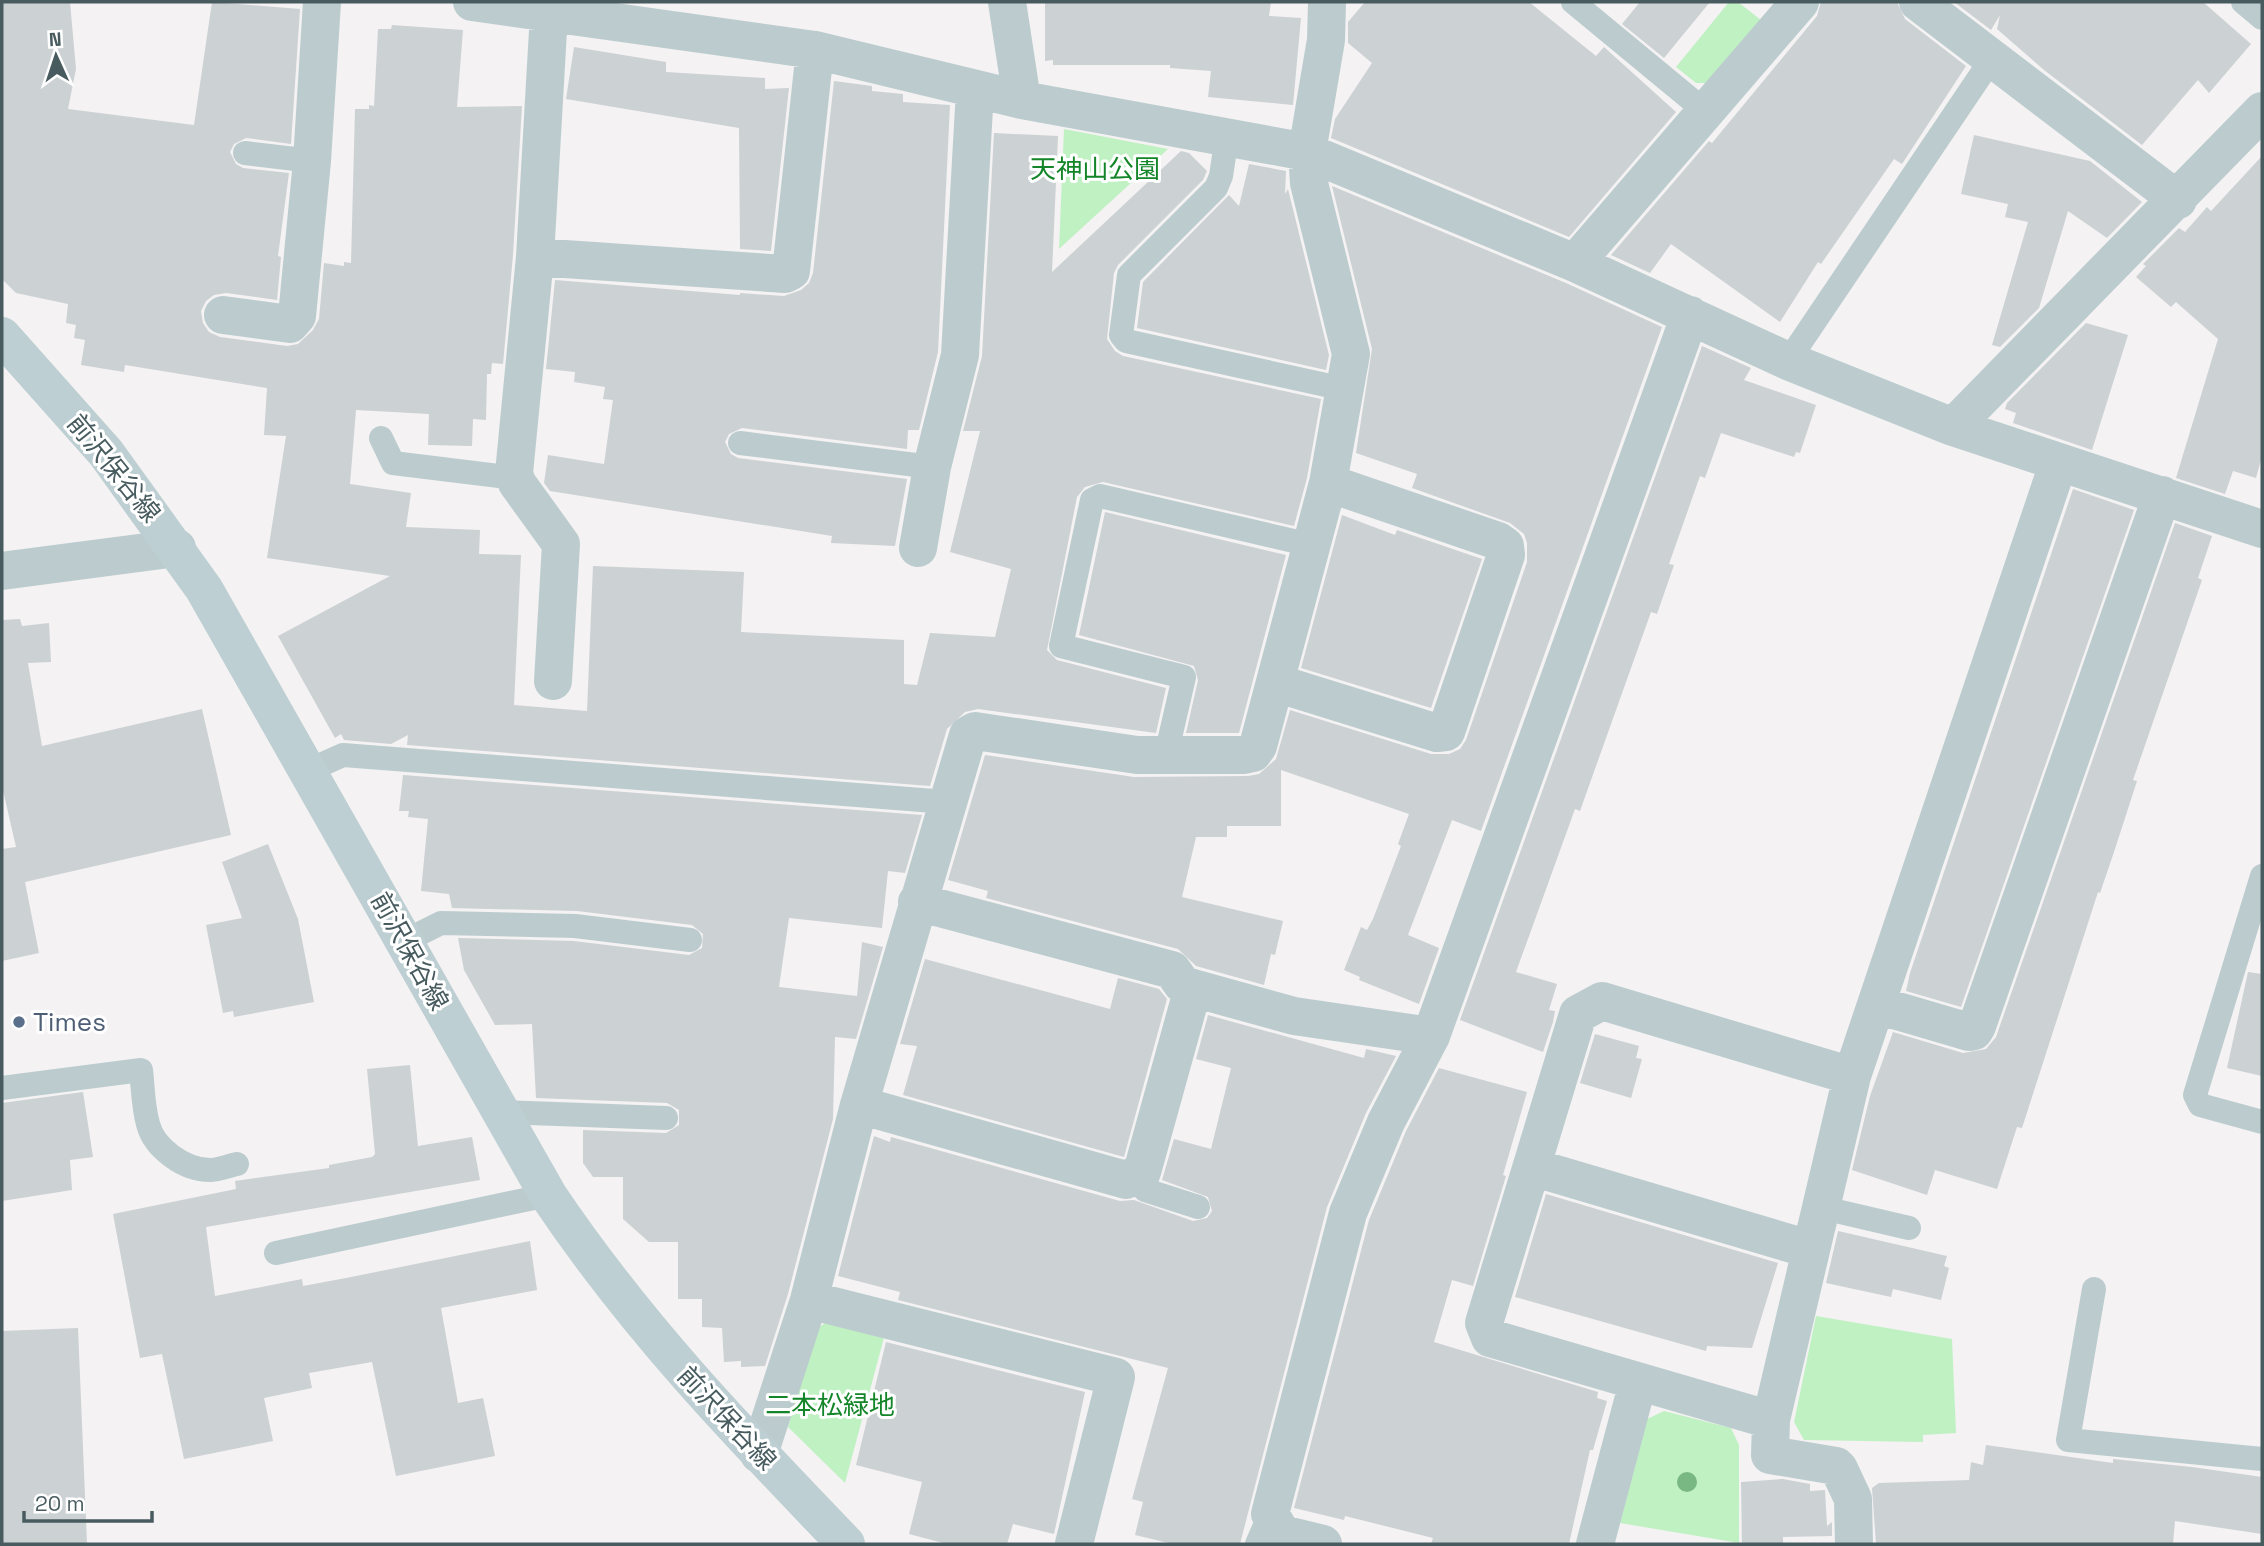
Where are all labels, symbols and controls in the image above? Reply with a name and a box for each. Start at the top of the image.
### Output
north arrow [21,21,91,91]
text: N [48,27,62,52]
park label: 天神山公園 [1030,152,1160,186]
street label: 前沢保谷線 [60,407,168,529]
street label: 前沢保谷線 [364,886,456,1016]
place label: Times [33,1005,106,1039]
marker: Times [11,1014,27,1030]
street label: 前沢保谷線 [670,1359,784,1477]
park label: 二本松緑地 [765,1388,895,1422]
scale bar [24,1480,152,1524]
text: 20 m [35,1490,85,1517]

